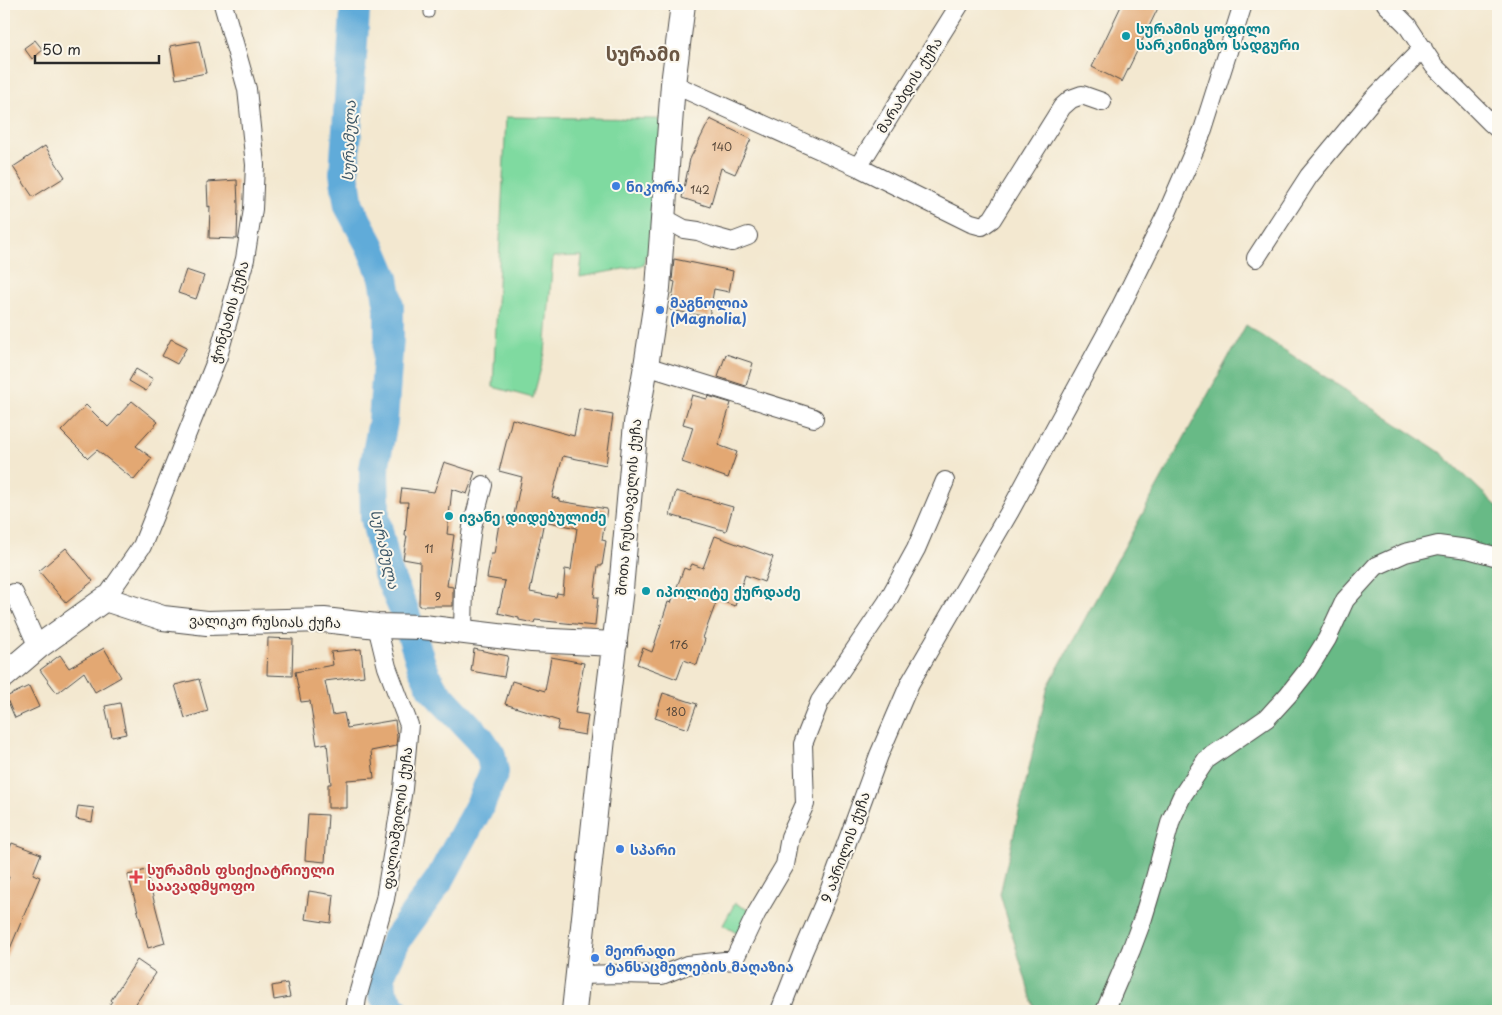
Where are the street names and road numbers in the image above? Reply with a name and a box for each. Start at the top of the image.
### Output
street label: მარაბდის ქუჩა [871,33,947,137]
street label: ჭონქაძის ქუჩა [204,258,254,366]
street label: შოთა რუსთაველის ქუჩა [610,418,646,596]
street label: ვალიკო რუსიას ქუჩა [189,609,341,633]
street label: ფალიაშვილის ქუჩა [377,745,417,891]
street label: 9 აპრილის ქუჩა [815,789,875,905]

